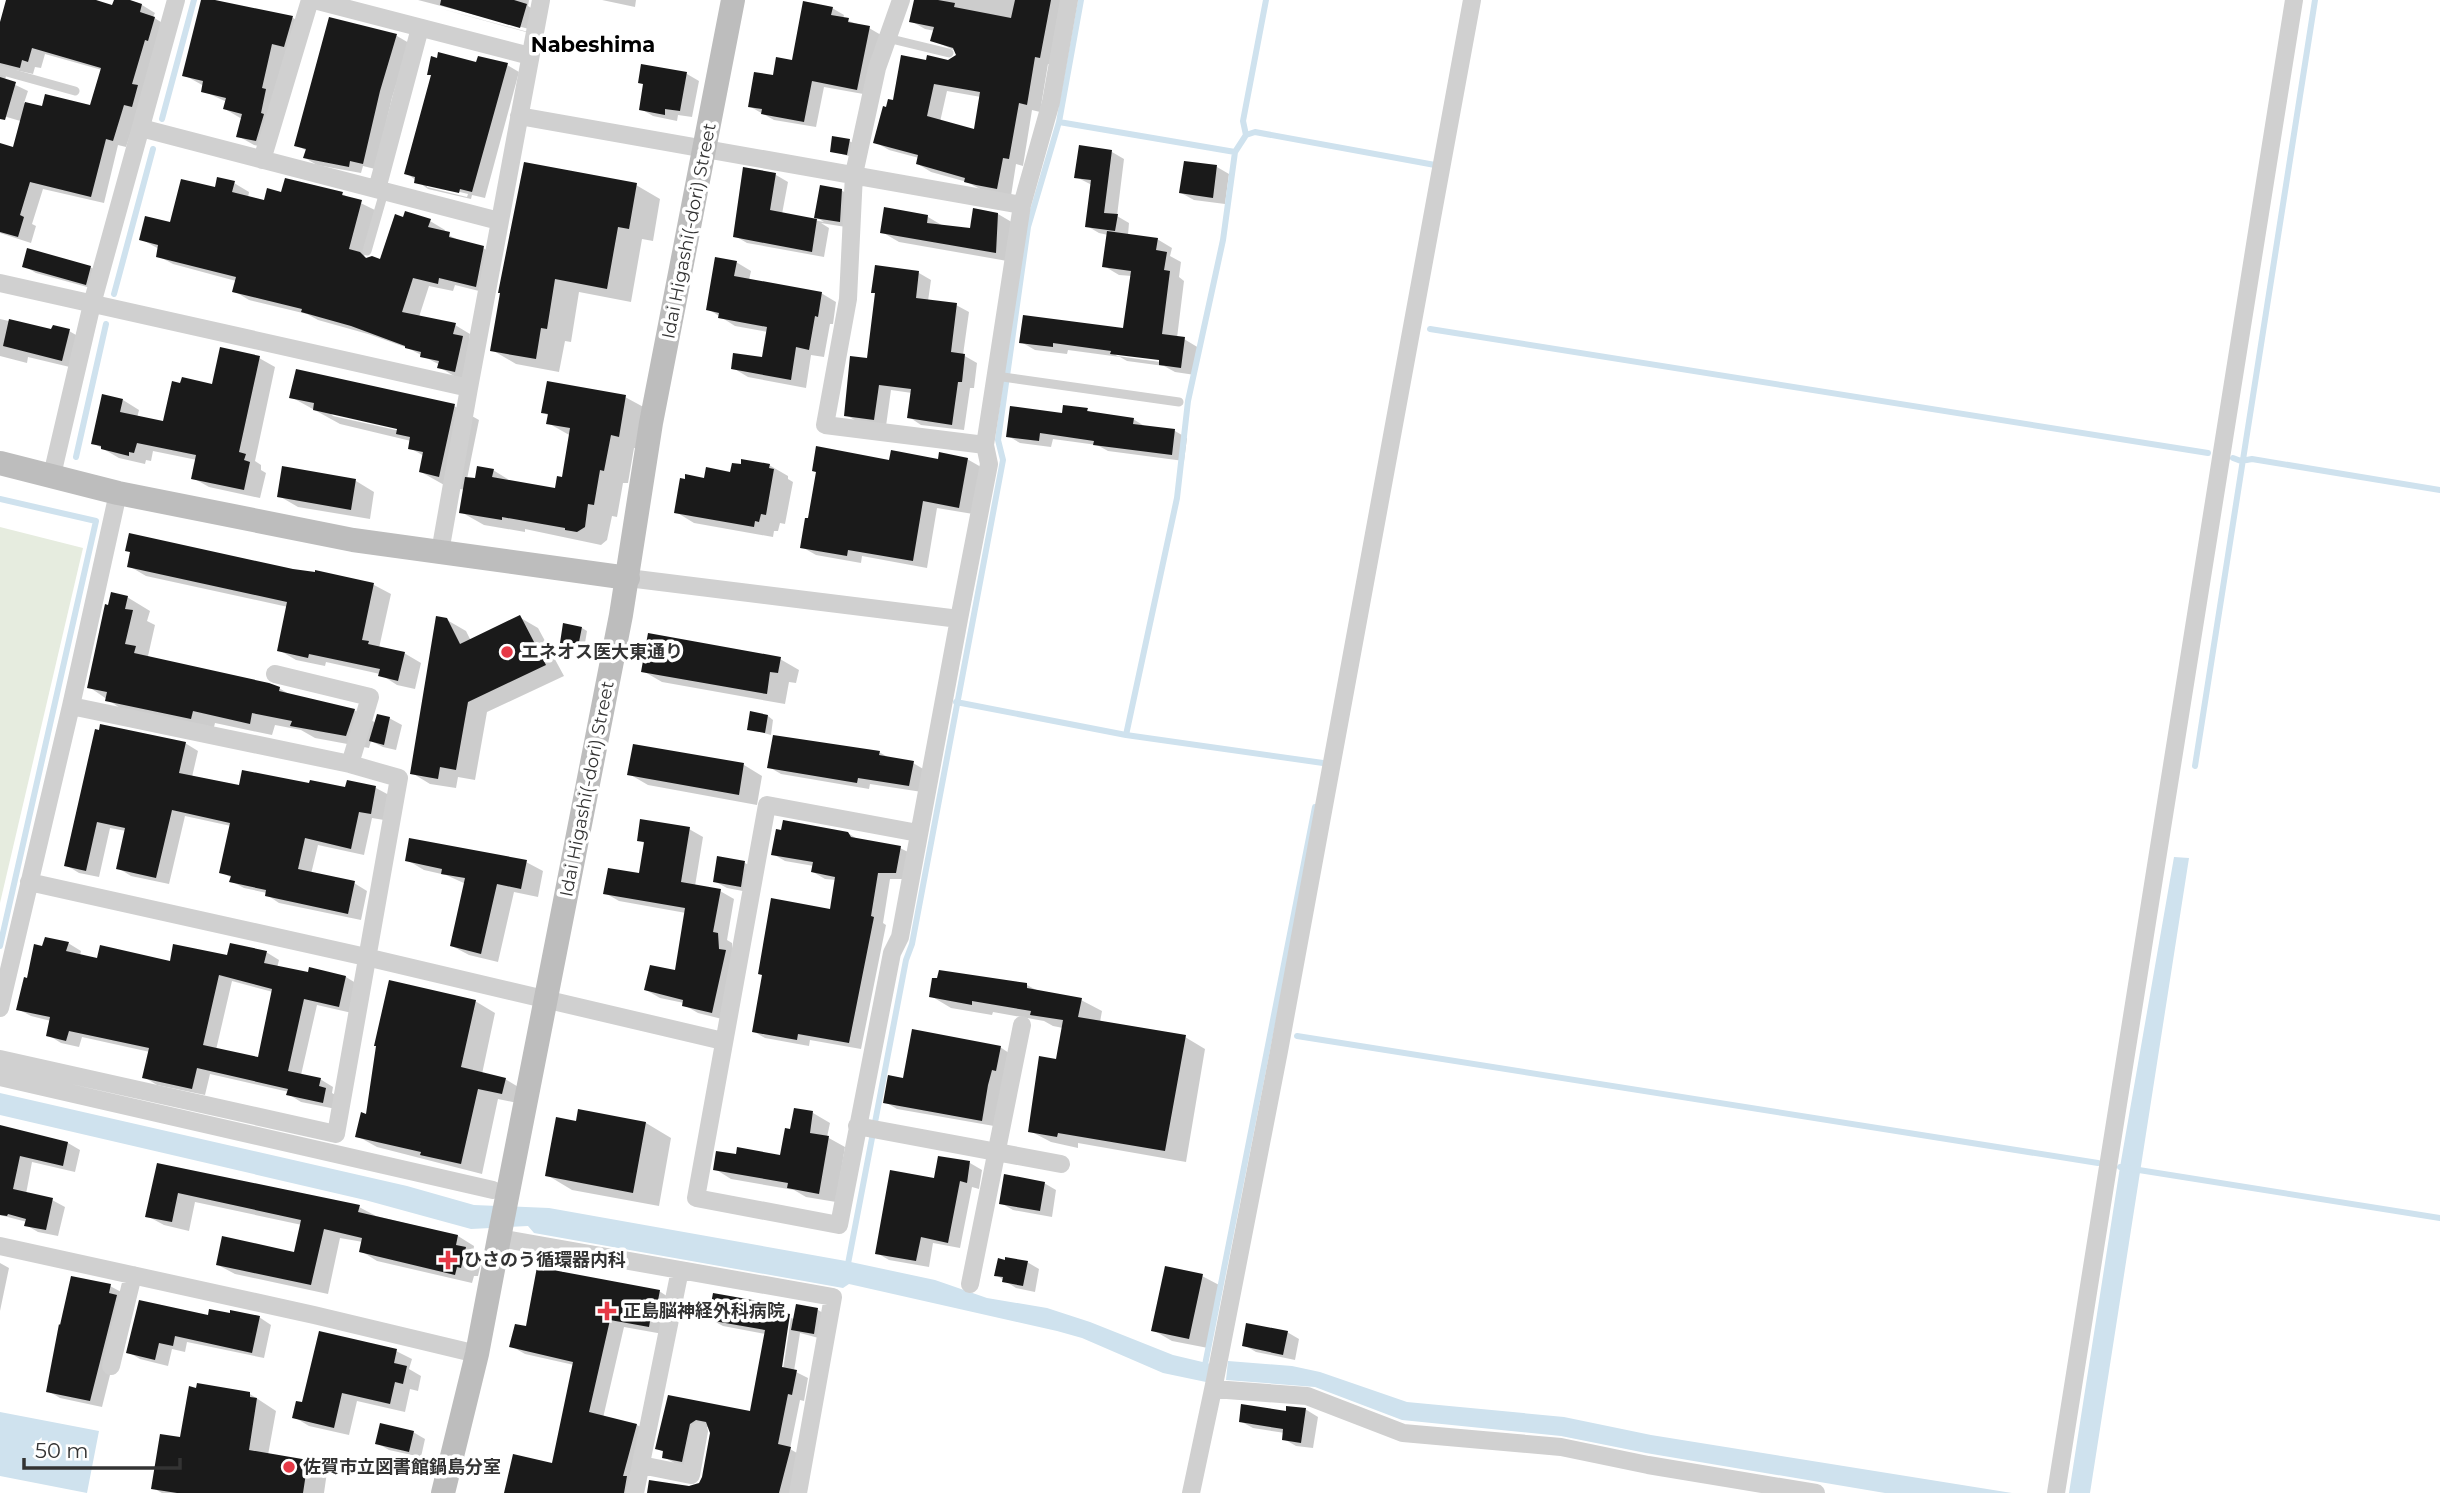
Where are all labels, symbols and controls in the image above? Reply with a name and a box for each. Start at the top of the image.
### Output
district label: Nabeshima [531,32,655,57]
street label: Idai Higashi(-dori) Street [657,121,721,341]
place label: エネオス医大東通り [521,641,683,663]
marker: エネオス医大東通り [499,644,515,660]
street label: Idai Higashi(-dori) Street [555,679,619,899]
place label: ひさのう循環器内科 [464,1249,626,1271]
marker: ひさのう循環器内科 [438,1250,458,1270]
place label: 正島脳神経外科病院 [623,1300,785,1322]
marker: 正島脳神経外科病院 [597,1301,617,1321]
scale bar [24,1426,180,1470]
text: 50 m [35,1438,89,1463]
place label: 佐賀市立図書館鍋島分室 [303,1456,501,1478]
marker: 佐賀市立図書館鍋島分室 [281,1459,297,1475]

